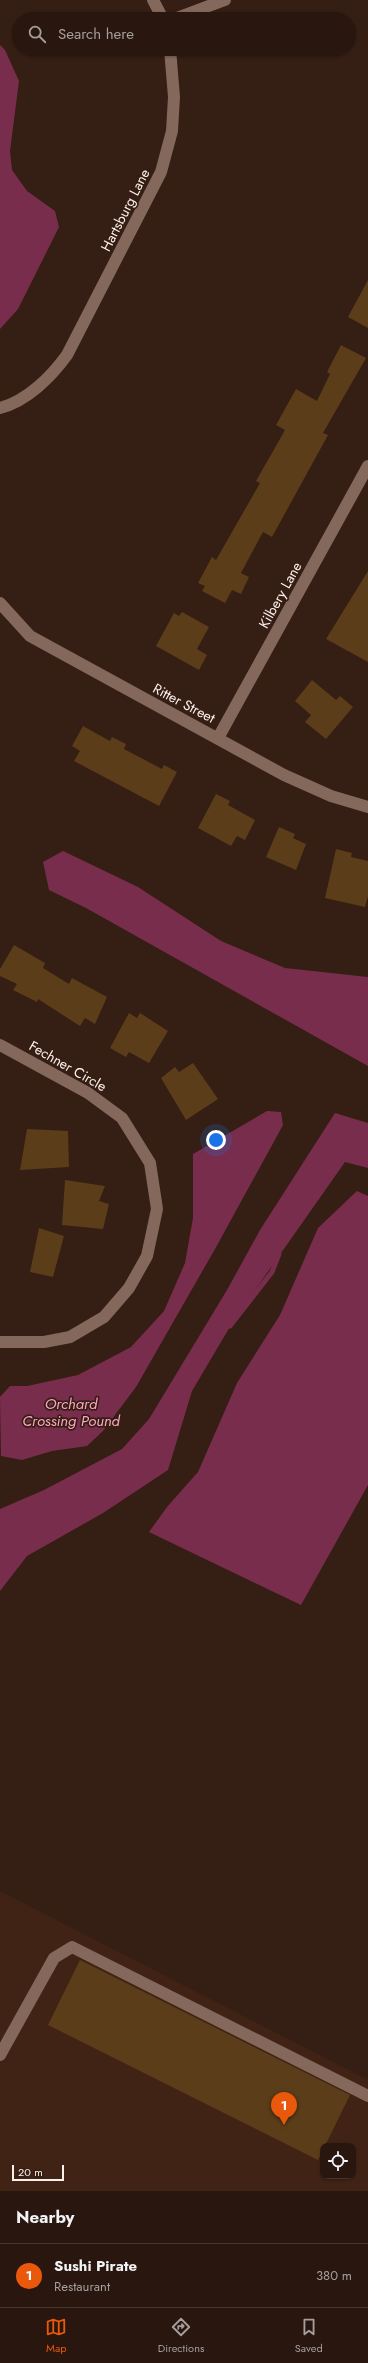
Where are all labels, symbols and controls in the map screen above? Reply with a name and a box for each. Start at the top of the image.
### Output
search box [12,12,356,56]
icon: search [26,23,48,45]
text: Search here [58,23,134,45]
street label: Hartsburg Lane [96,165,154,255]
street label: Kilbery Lane [254,558,306,632]
street label: Ritter Street [149,678,219,728]
street label: Fechner Circle [26,1036,110,1096]
your location [206,1130,226,1150]
water label: Orchard Crossing Pound [22,1393,121,1432]
pin: 1 [271,2092,297,2125]
map controls [320,2143,356,2179]
button: locate [320,2143,356,2179]
scale bar [12,2163,64,2182]
text: 20 m [18,2164,43,2180]
text: Nearby [16,2205,74,2229]
text: Sushi Pirate [54,2255,137,2277]
text: 1 [26,2266,32,2285]
text: 380 m [316,2266,352,2285]
text: Restaurant [54,2277,110,2296]
tab: Map [45,2316,67,2356]
tab: Directions [158,2316,204,2356]
tab: Saved [295,2316,323,2356]

